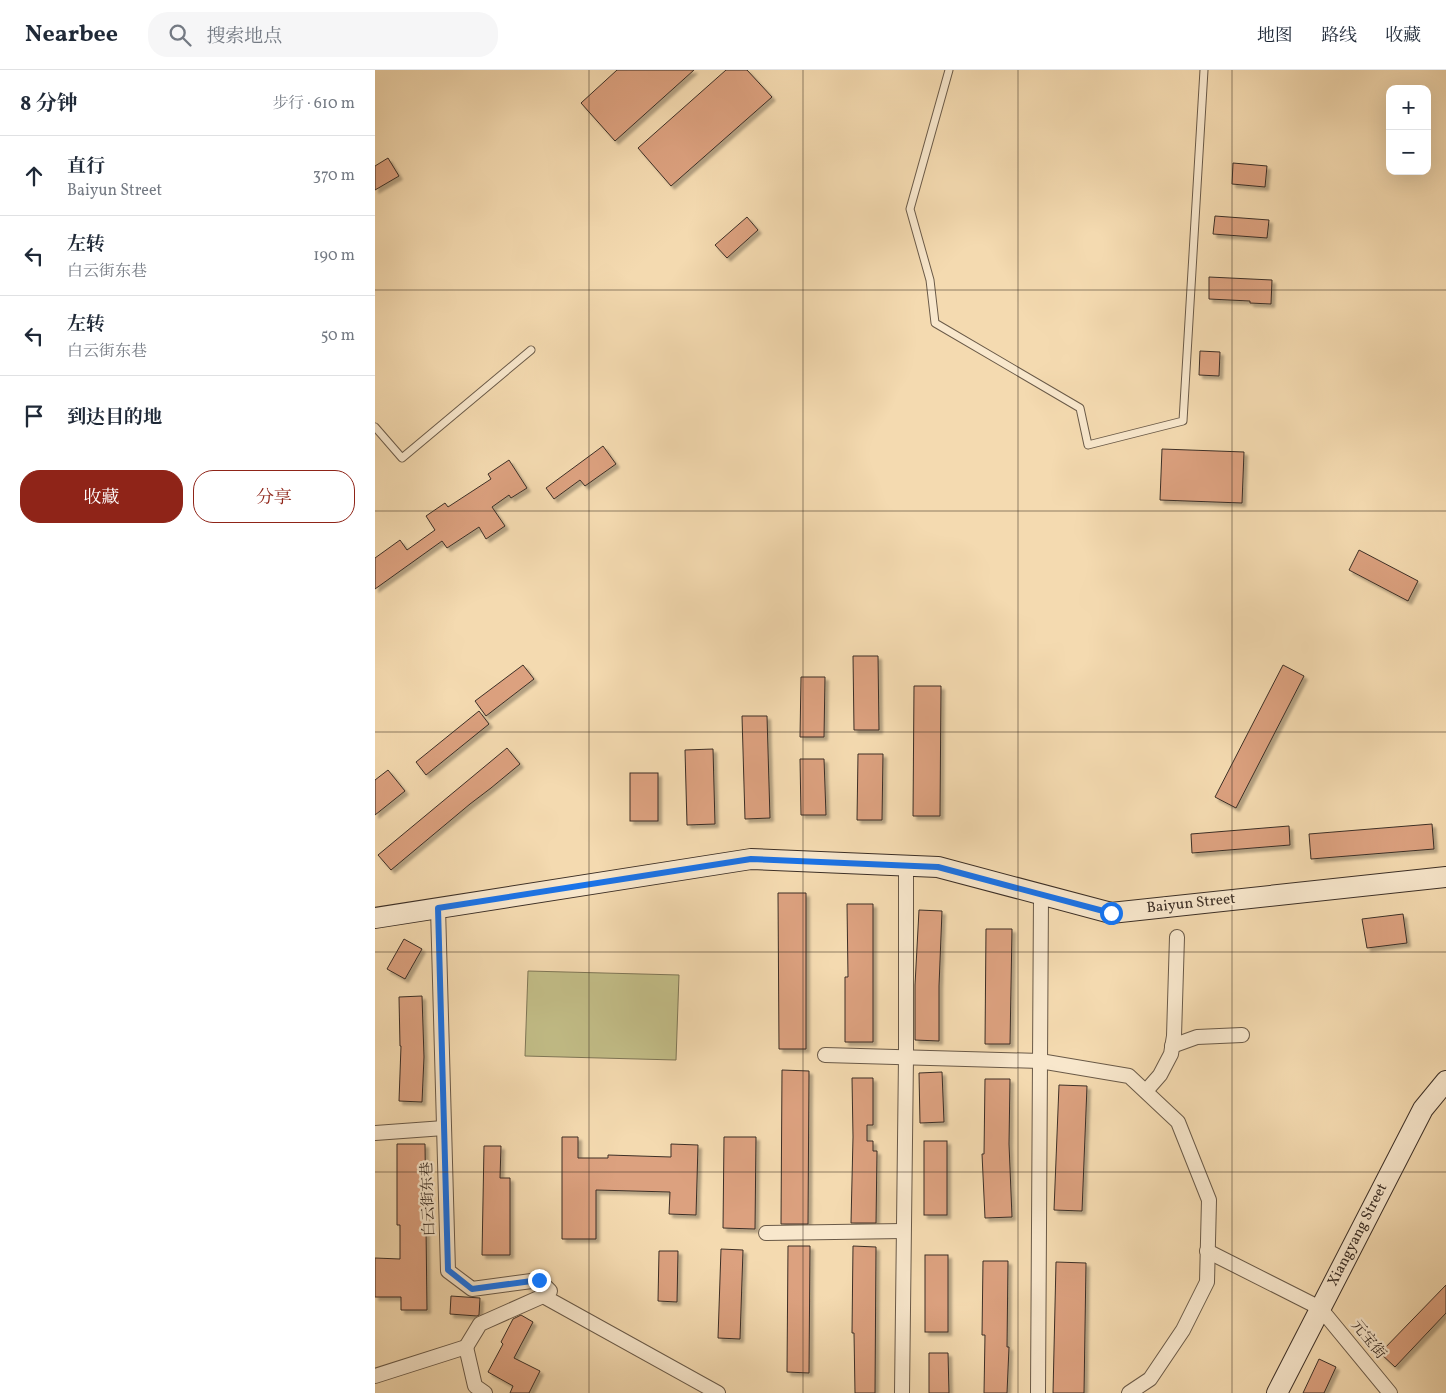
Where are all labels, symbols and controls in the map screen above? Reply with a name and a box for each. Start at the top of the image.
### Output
search box [148,12,498,57]
text: Nearbee [25,18,118,52]
icon: search [166,21,194,49]
text: 搜索地点 [206,24,282,50]
text: 地图 [1257,24,1293,49]
text: 路线 [1321,24,1357,49]
text: 收藏 [1385,24,1421,49]
map controls [1386,85,1431,175]
button: + [1386,85,1431,130]
text: 8 分钟 [20,90,78,119]
text: 步行 · 610 m [272,93,355,115]
button: − [1386,130,1431,175]
text: 直行 [67,154,105,180]
icon: ahead [20,162,48,190]
text: 370 m [313,165,355,187]
text: Baiyun Street [67,180,162,202]
text: 左转 [67,232,105,258]
icon: left [20,242,48,270]
text: 190 m [313,245,355,267]
text: 白云街东巷 [67,261,147,283]
text: 左转 [67,312,105,338]
icon: left [20,322,48,350]
text: 50 m [321,325,355,347]
text: 白云街东巷 [67,341,147,363]
icon: arrive [20,402,48,430]
text: 到达目的地 [67,405,162,431]
button: 收藏 [20,470,183,523]
button: 分享 [193,470,355,523]
street label: Baiyun Street [1146,889,1236,919]
route start [1100,902,1123,925]
street label: 白云街东巷 [417,1161,441,1237]
street label: Xiangyang Street [1323,1180,1393,1290]
route end [528,1269,551,1292]
street label: 元宝街 [1346,1316,1390,1364]

